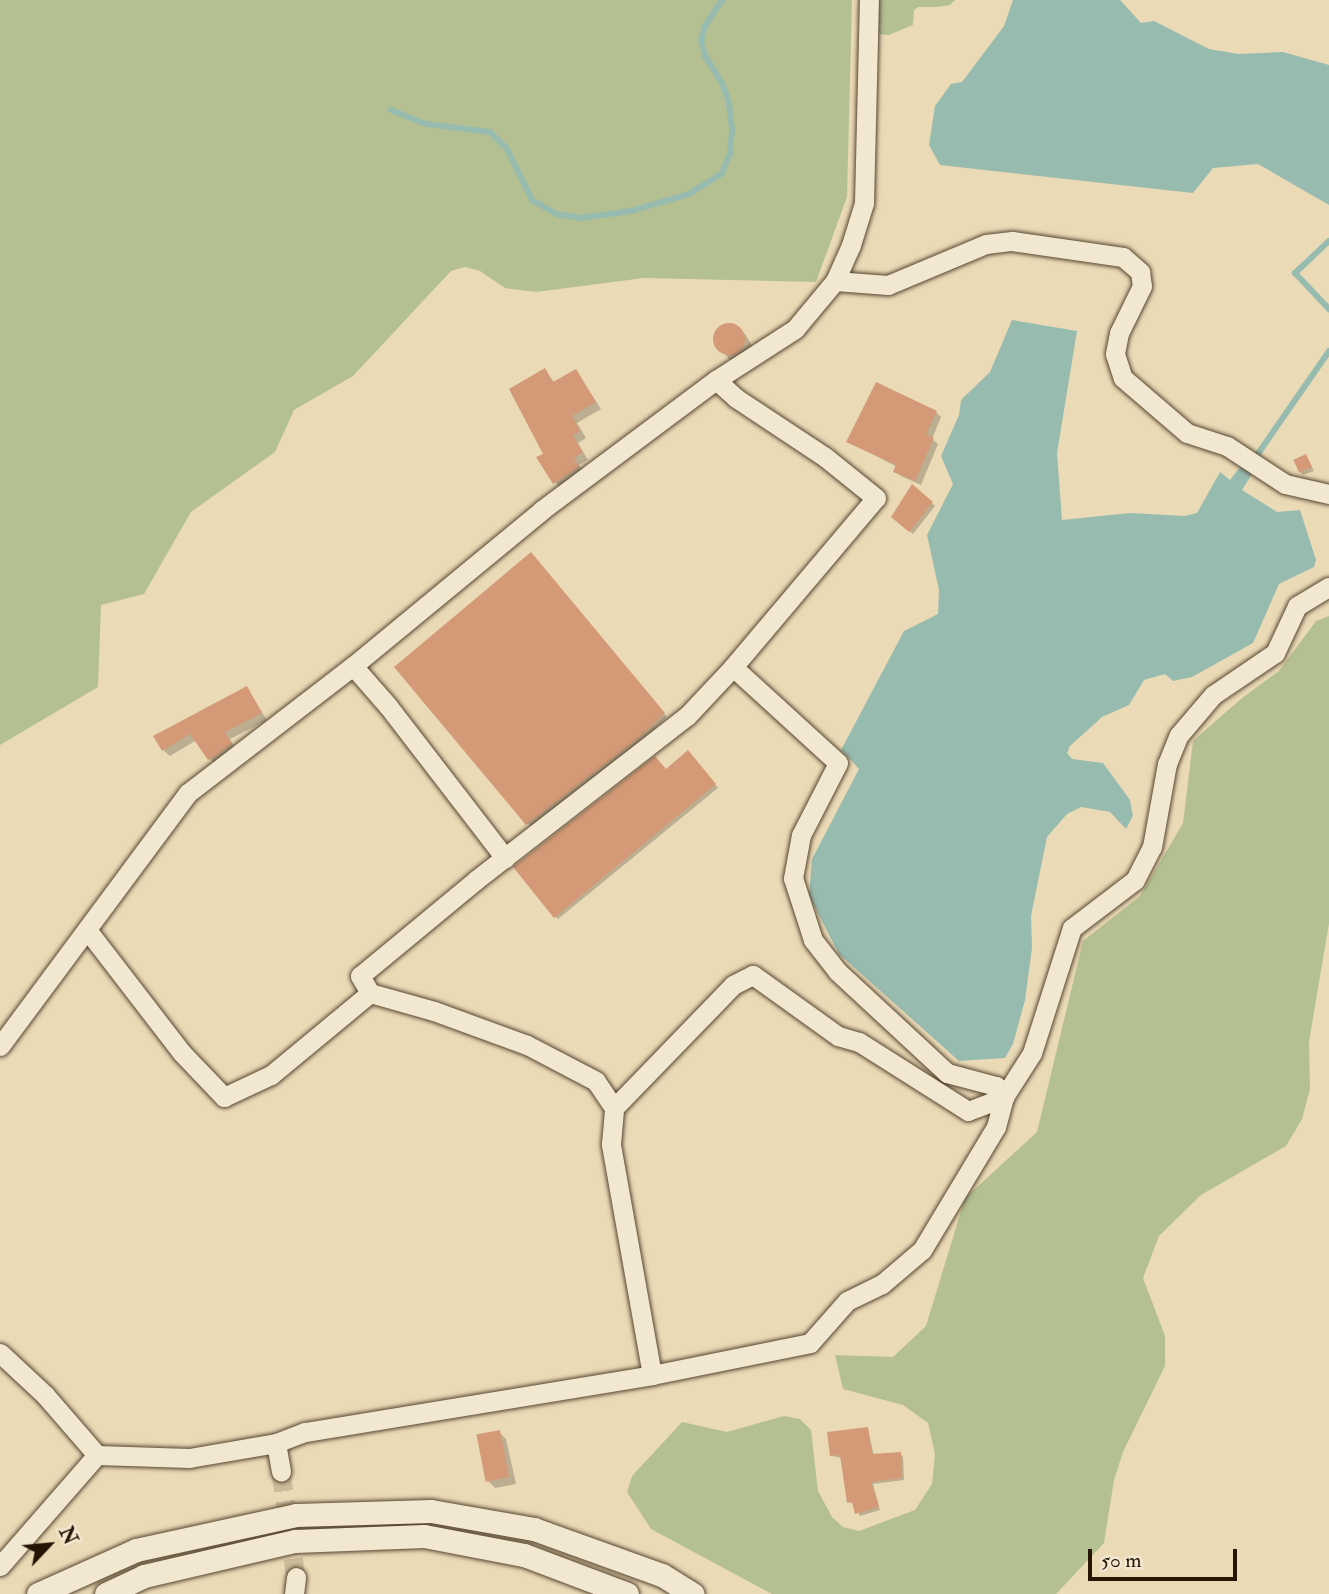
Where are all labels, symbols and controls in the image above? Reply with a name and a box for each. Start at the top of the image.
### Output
north arrow [14,1510,84,1580]
text: N [53,1523,82,1549]
scale bar [1091,1534,1240,1578]
text: 50 m [1101,1547,1142,1574]

